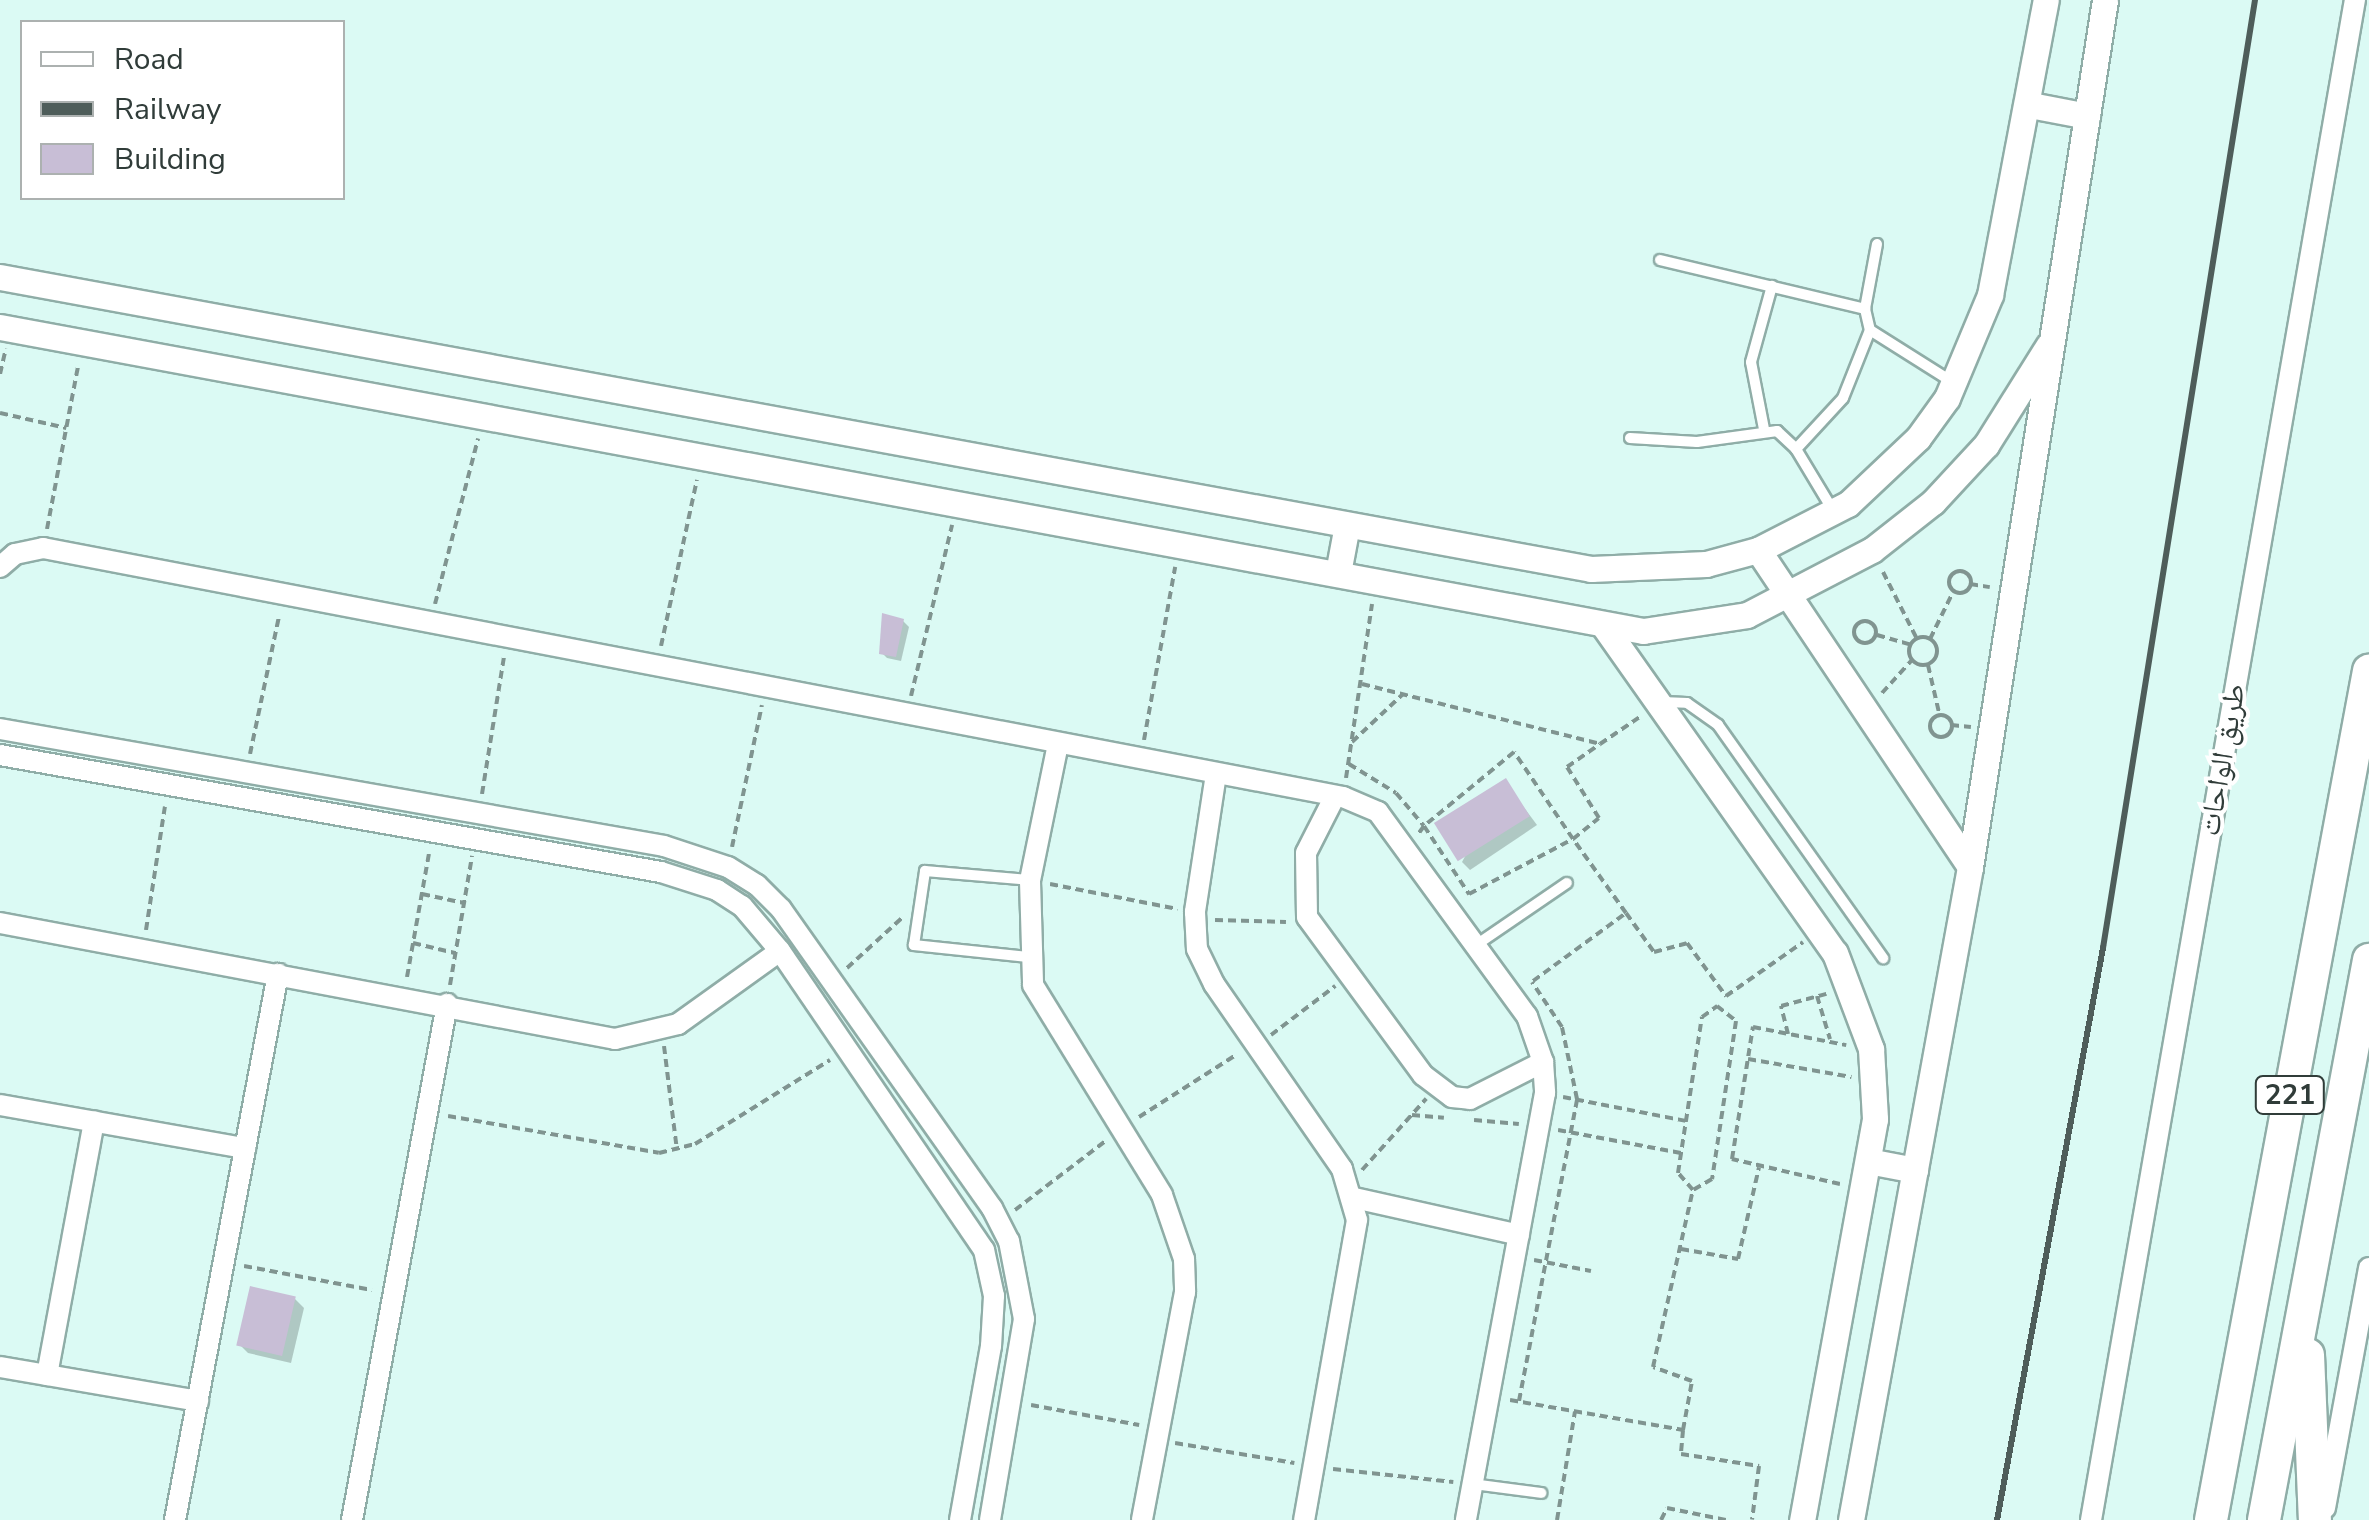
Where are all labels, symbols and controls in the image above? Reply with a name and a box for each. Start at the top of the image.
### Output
legend [20,20,345,200]
text: Road [114,39,184,80]
text: Railway [114,89,222,130]
text: Building [114,139,226,180]
street label: طريق الواحات [2192,681,2254,839]
road number: 221 [2252,1072,2328,1118]

